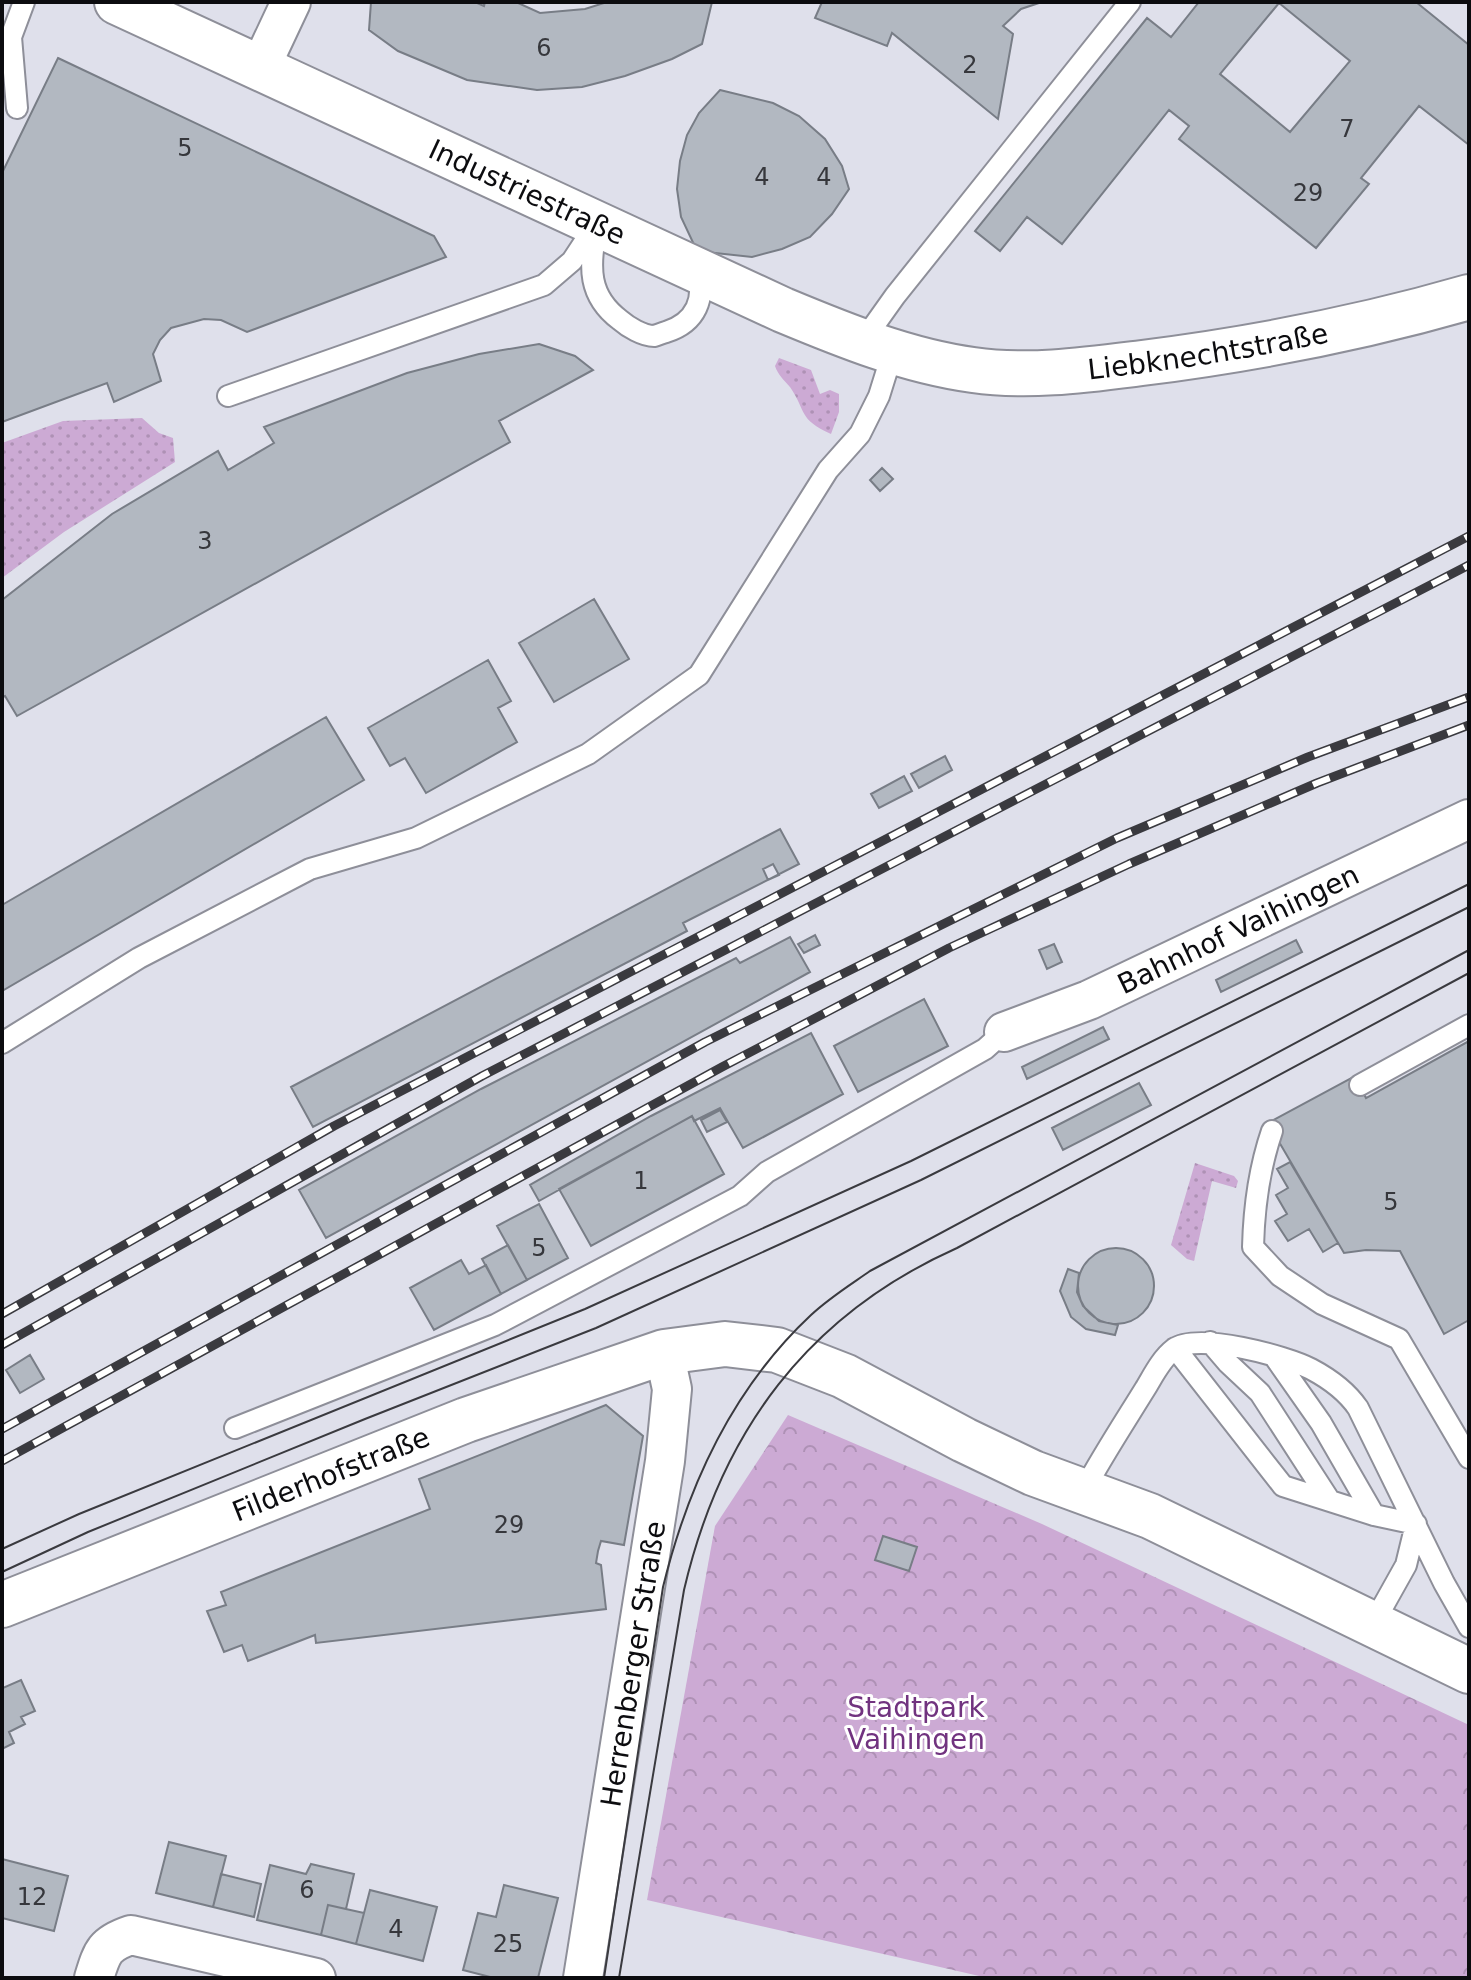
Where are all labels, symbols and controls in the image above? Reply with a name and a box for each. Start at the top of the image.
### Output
house number: 6 [536,34,552,62]
house number: 2 [962,51,978,79]
house number: 7 [1339,115,1355,143]
street label: Industriestraße [424,133,631,252]
house number: 5 [177,134,193,162]
house number: 4 [754,163,770,191]
house number: 4 [816,163,832,191]
house number: 29 [1293,179,1323,207]
street label: Liebknechtstraße [1086,317,1331,386]
house number: 3 [197,527,213,555]
street label: Bahnhof Vaihingen [1112,858,1364,1001]
house number: 1 [633,1167,649,1195]
house number: 5 [1383,1188,1399,1216]
house number: 5 [531,1234,547,1262]
street label: Filderhofstraße [228,1420,434,1528]
house number: 29 [494,1511,524,1539]
street label: Herrenberger Straße [594,1519,672,1809]
park label: Stadtpark Vaihingen [847,1691,985,1756]
house number: 6 [299,1876,315,1904]
house number: 12 [17,1883,47,1911]
house number: 4 [388,1915,404,1943]
house number: 25 [493,1930,523,1958]

